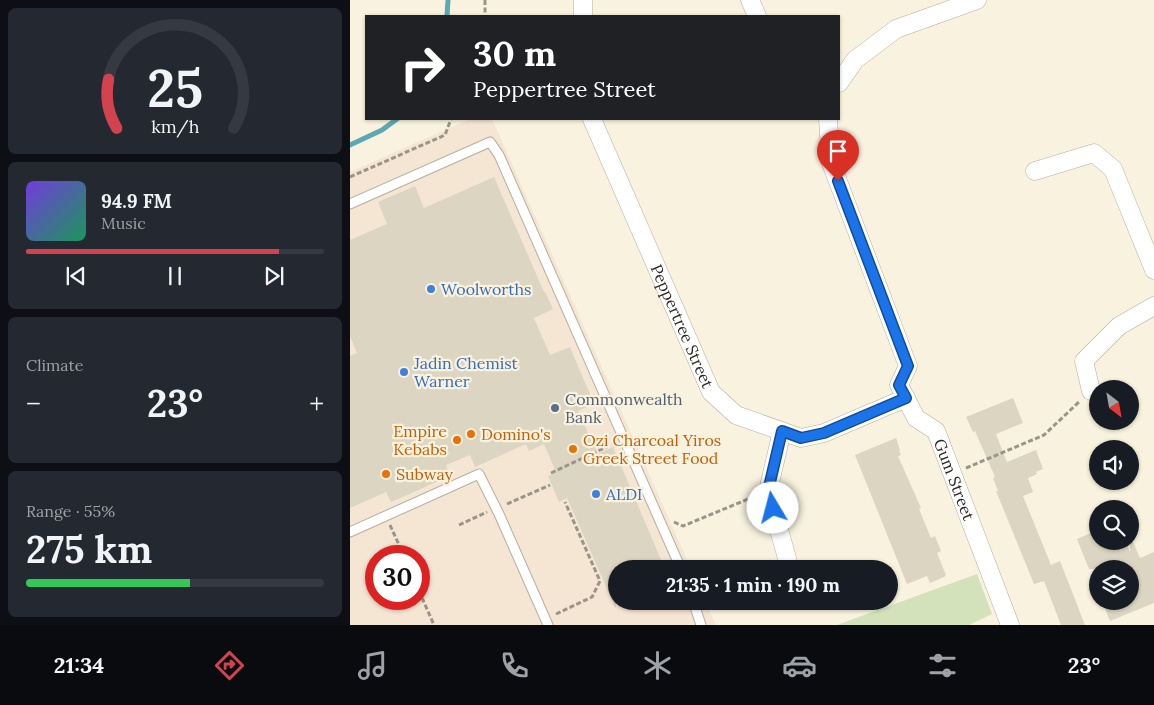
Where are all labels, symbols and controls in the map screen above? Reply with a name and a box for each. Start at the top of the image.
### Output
text: 30 m [473,31,556,76]
icon: right [390,35,455,100]
text: 25 [147,55,203,121]
text: Peppertree Street [473,75,656,103]
text: km/h [151,115,199,138]
pin [817,130,859,181]
icon: arrive [824,137,852,165]
text: 94.9 FM [101,189,172,213]
text: Music [101,213,146,233]
street label: Peppertree Street [647,261,718,392]
icon: previous [62,262,90,290]
icon: pause [161,262,189,290]
icon: next [260,262,288,290]
place label: Woolworths [441,279,532,299]
marker: Woolworths [425,283,437,295]
place label: Jadin Chemist Warner [413,353,519,391]
text: Climate [26,355,83,375]
marker: Jadin Chemist Warner [398,366,410,378]
text: 23° [147,379,203,427]
north arrow [1089,380,1139,430]
map controls [1089,380,1139,610]
text: − [26,386,41,422]
text: + [309,386,324,422]
place label: Commonwealth Bank [565,389,683,427]
marker: Commonwealth Bank [549,402,561,414]
place label: Empire Kebabs [393,421,447,459]
place label: Domino's [481,424,551,444]
marker: Domino's [465,428,477,440]
place label: Ozi Charcoal Yiros Greek Street Food [583,430,721,468]
marker: Empire Kebabs [451,434,463,446]
street label: Gum Street [930,436,979,524]
button: sound [1089,440,1139,490]
marker: Ozi Charcoal Yiros Greek Street Food [567,443,579,455]
place label: Subway [396,464,454,484]
marker: Subway [380,468,392,480]
position arrow [746,481,798,533]
place label: ALDI [605,484,642,504]
marker: ALDI [590,488,602,500]
button: search [1089,500,1139,550]
text: Range · 55% [26,501,115,521]
text: 275 km [26,525,152,573]
speed limit sign: 30 [365,545,430,610]
button: layers [1089,560,1139,610]
text: 21:35 · 1 min · 190 m [666,573,840,597]
icon: directions [212,648,247,683]
icon: music [355,648,390,683]
icon: phone [497,648,532,683]
icon: climate [640,648,675,683]
icon: car [782,648,817,683]
icon: filters [925,648,960,683]
text: 21:34 [54,651,104,679]
text: 23° [1068,651,1100,679]

